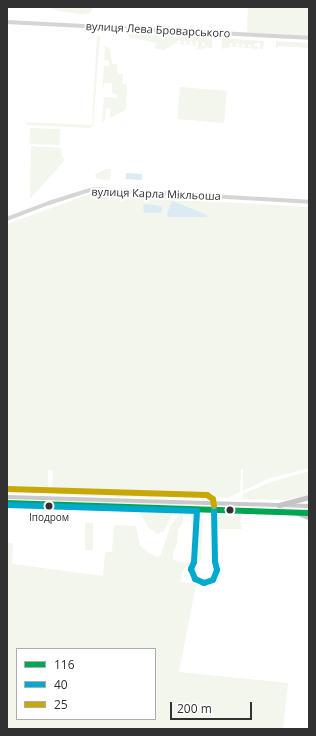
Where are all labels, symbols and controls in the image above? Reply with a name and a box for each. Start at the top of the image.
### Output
street label: вулиця Лева Броварського [85,20,231,40]
street label: вулиця Карла Мікльоша [91,185,221,203]
marker: Іподром [44,501,54,511]
unlabelled marker [225,505,235,515]
place label: Іподром [29,512,69,524]
legend [16,648,156,720]
text: 116 [54,656,75,673]
text: 40 [54,676,68,693]
scale bar [172,694,254,720]
text: 25 [54,696,68,713]
text: 200 m [177,700,212,717]

